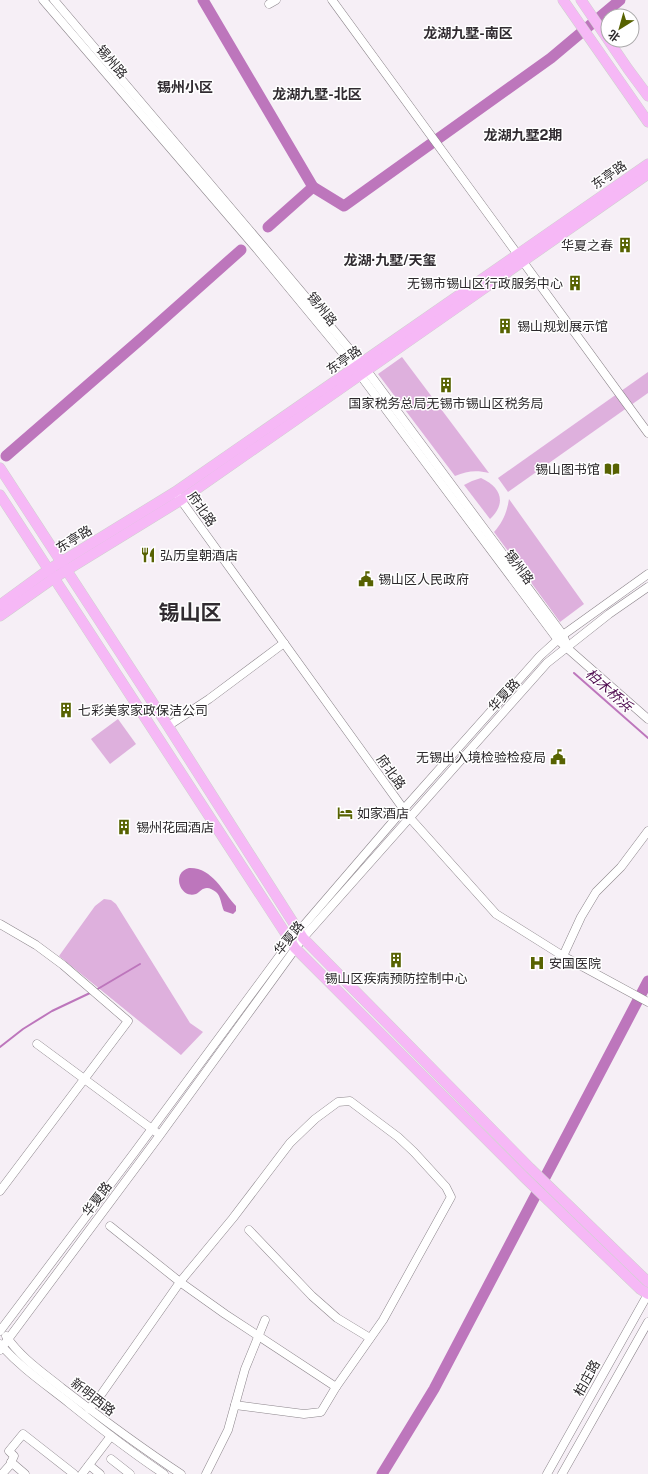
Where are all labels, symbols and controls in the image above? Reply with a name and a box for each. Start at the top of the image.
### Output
north arrow [600,8,640,48]
district label: 龙湖九墅-南区 [423,25,513,41]
text: 北 [606,28,622,44]
street label: 锡州路 [94,42,130,82]
district label: 锡州小区 [157,79,213,95]
district label: 龙湖九墅-北区 [272,86,362,102]
district label: 龙湖九墅2期 [484,127,562,143]
street label: 东亭路 [589,158,629,192]
building icon: 华夏之春 [616,236,634,254]
place label: 华夏之春 [561,238,613,253]
district label: 龙湖·九墅/天玺 [344,252,436,268]
building icon: 无锡市锡山区行政服务中心 [566,274,584,292]
place label: 无锡市锡山区行政服务中心 [407,276,563,291]
street label: 锡州路 [304,289,340,329]
building icon: 锡山规划展示馆 [496,317,514,335]
place label: 锡山规划展示馆 [517,319,608,334]
street label: 东亭路 [324,343,364,377]
building icon: 国家税务总局无锡市锡山区税务局 [437,376,455,394]
place label: 国家税务总局无锡市锡山区税务局 [348,396,544,411]
library icon: 锡山图书馆 [603,460,621,478]
place label: 锡山图书馆 [535,462,600,477]
street label: 府北路 [185,489,219,529]
street label: 东亭路 [53,523,95,555]
restaurant icon: 弘历皇朝酒店 [139,546,157,564]
street label: 锡州路 [501,547,537,587]
place label: 弘历皇朝酒店 [160,548,238,563]
public building icon: 锡山区人民政府 [357,570,375,588]
place label: 锡山区人民政府 [378,572,469,587]
district label: 锡山区 [159,600,222,625]
water label: 柏木桥浜 [583,665,636,715]
street label: 华夏路 [485,675,523,715]
building icon: 七彩美家家政保洁公司 [57,701,75,719]
place label: 七彩美家家政保洁公司 [78,703,208,718]
public building icon: 无锡出入境检验检疫局 [549,748,567,766]
place label: 无锡出入境检验检疫局 [416,750,546,765]
street label: 府北路 [373,752,409,792]
hotel icon: 如家酒店 [336,804,354,822]
place label: 如家酒店 [357,806,409,821]
building icon: 锡州花园酒店 [115,818,133,836]
place label: 锡州花园酒店 [136,820,214,835]
street label: 华夏路 [271,918,307,958]
building icon: 锡山区疾病预防控制中心 [387,951,405,969]
hospital icon: 安国医院 [528,954,546,972]
place label: 安国医院 [549,956,601,971]
place label: 锡山区疾病预防控制中心 [324,971,468,986]
street label: 华夏路 [79,1179,115,1219]
street label: 柏庄路 [571,1357,603,1399]
street label: 新明西路 [68,1375,118,1419]

